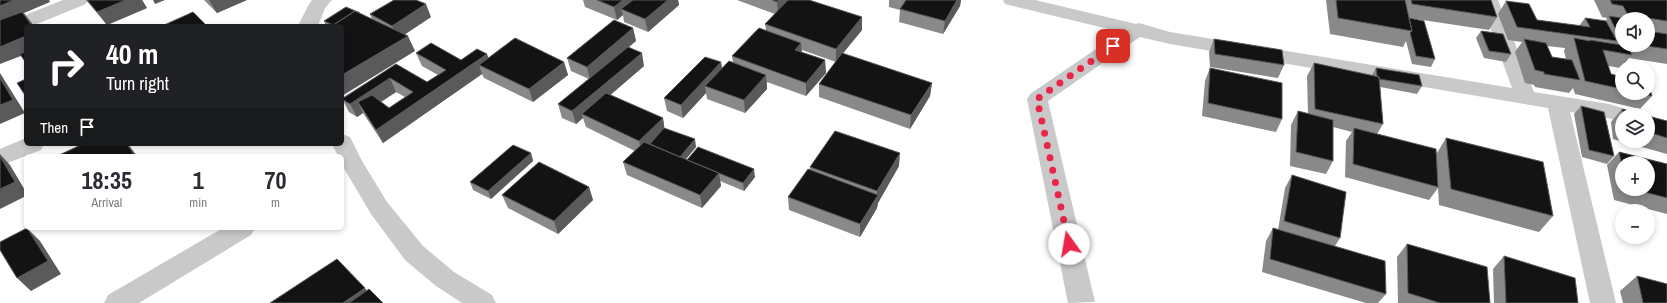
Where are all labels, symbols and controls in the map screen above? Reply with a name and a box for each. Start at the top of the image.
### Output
map controls [1615,12,1655,244]
button: sound [1615,12,1655,52]
pin [1096,29,1130,63]
text: 40 m [106,35,158,73]
icon: arrive [1102,35,1124,57]
icon: right [40,40,92,92]
button: search [1615,60,1655,100]
text: Turn right [106,71,169,96]
button: layers [1615,108,1655,148]
icon: arrive [76,116,98,138]
text: Then [40,117,68,138]
button: + [1615,156,1655,196]
text: 18:35 [82,164,132,196]
text: 1 [193,164,204,196]
text: 70 [265,164,287,196]
text: Arrival [91,194,122,211]
text: min [189,194,207,211]
text: m [271,194,280,211]
button: − [1615,204,1655,244]
position arrow [1048,223,1090,265]

